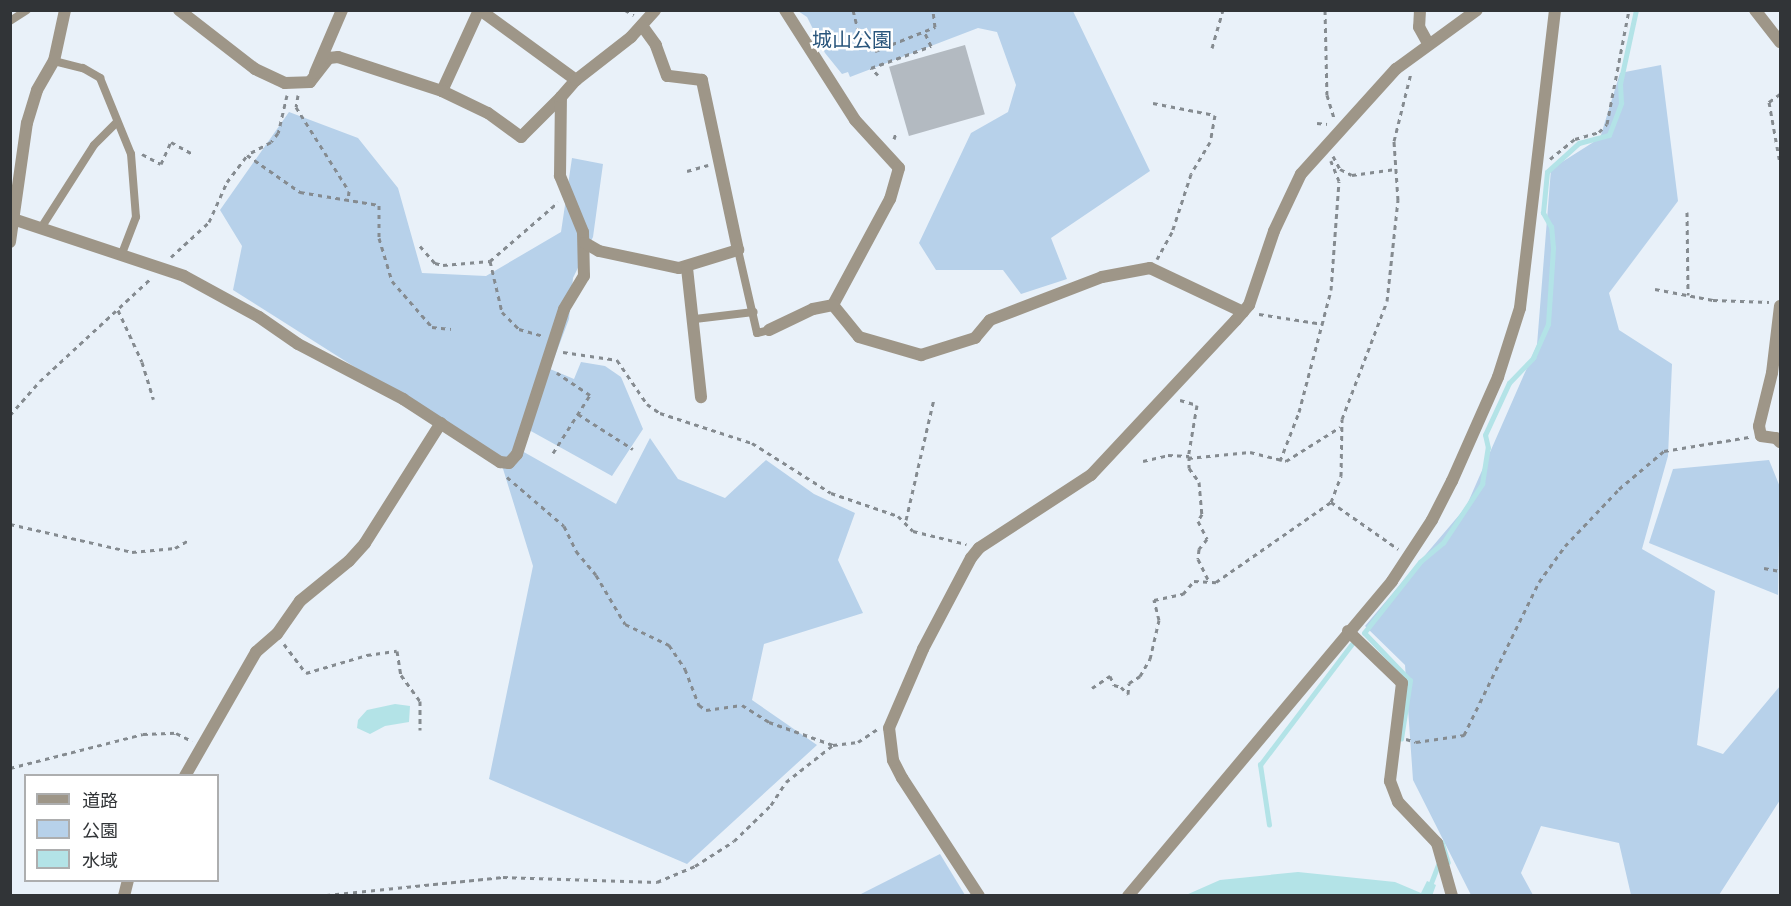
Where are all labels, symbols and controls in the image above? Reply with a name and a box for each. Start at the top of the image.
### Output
park label: 城山公園 [812,28,892,52]
legend [24,774,219,882]
text: 道路 [82,789,118,813]
text: 公園 [82,819,118,843]
text: 水域 [82,849,118,873]

